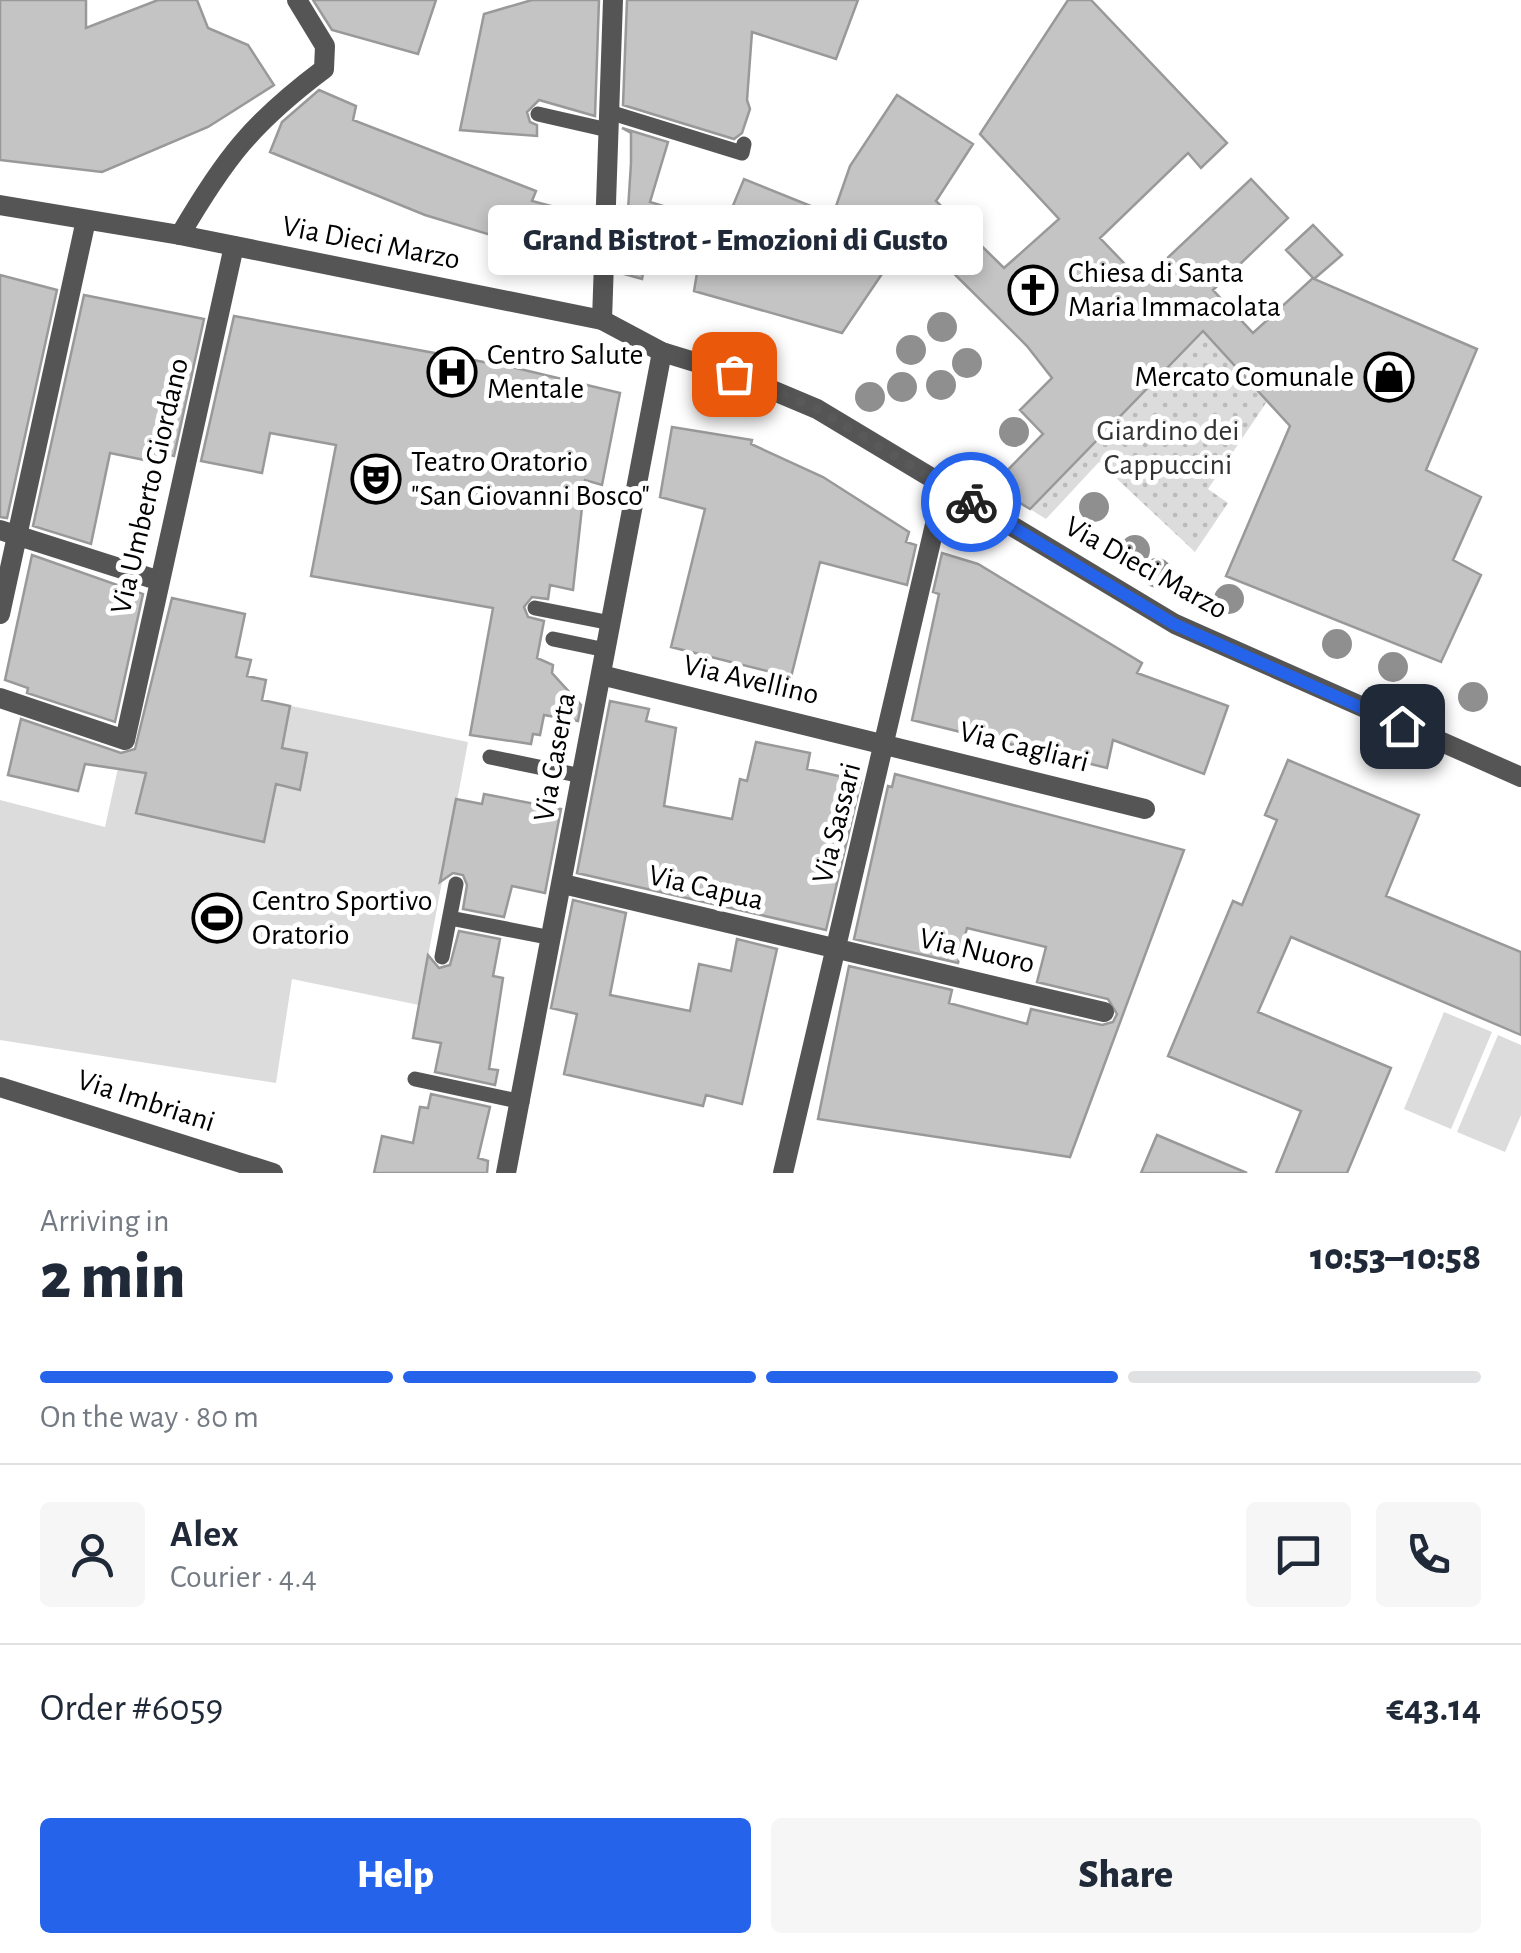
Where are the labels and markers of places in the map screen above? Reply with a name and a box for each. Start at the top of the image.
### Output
callout: Grand Bistrot - Emozioni di Gusto [487,204,982,274]
place label: Chiesa di Santa Maria Immacolata [1068,258,1281,322]
church icon: Chiesa di Santa Maria Immacolata [1007,264,1059,316]
pin [692,332,777,417]
place label: Centro Salute Mentale [487,340,643,404]
hospital icon: Centro Salute Mentale [426,346,478,398]
shop icon: Mercato Comunale [1363,351,1415,403]
place label: Mercato Comunale [1134,362,1354,392]
place label: Teatro Oratorio "San Giovanni Bosco" [411,447,650,511]
theatre icon: Teatro Oratorio "San Giovanni Bosco" [350,453,402,505]
pin [1360,684,1445,769]
place label: Centro Sportivo Oratorio [252,886,433,950]
sports icon: Centro Sportivo Oratorio [191,892,243,944]

